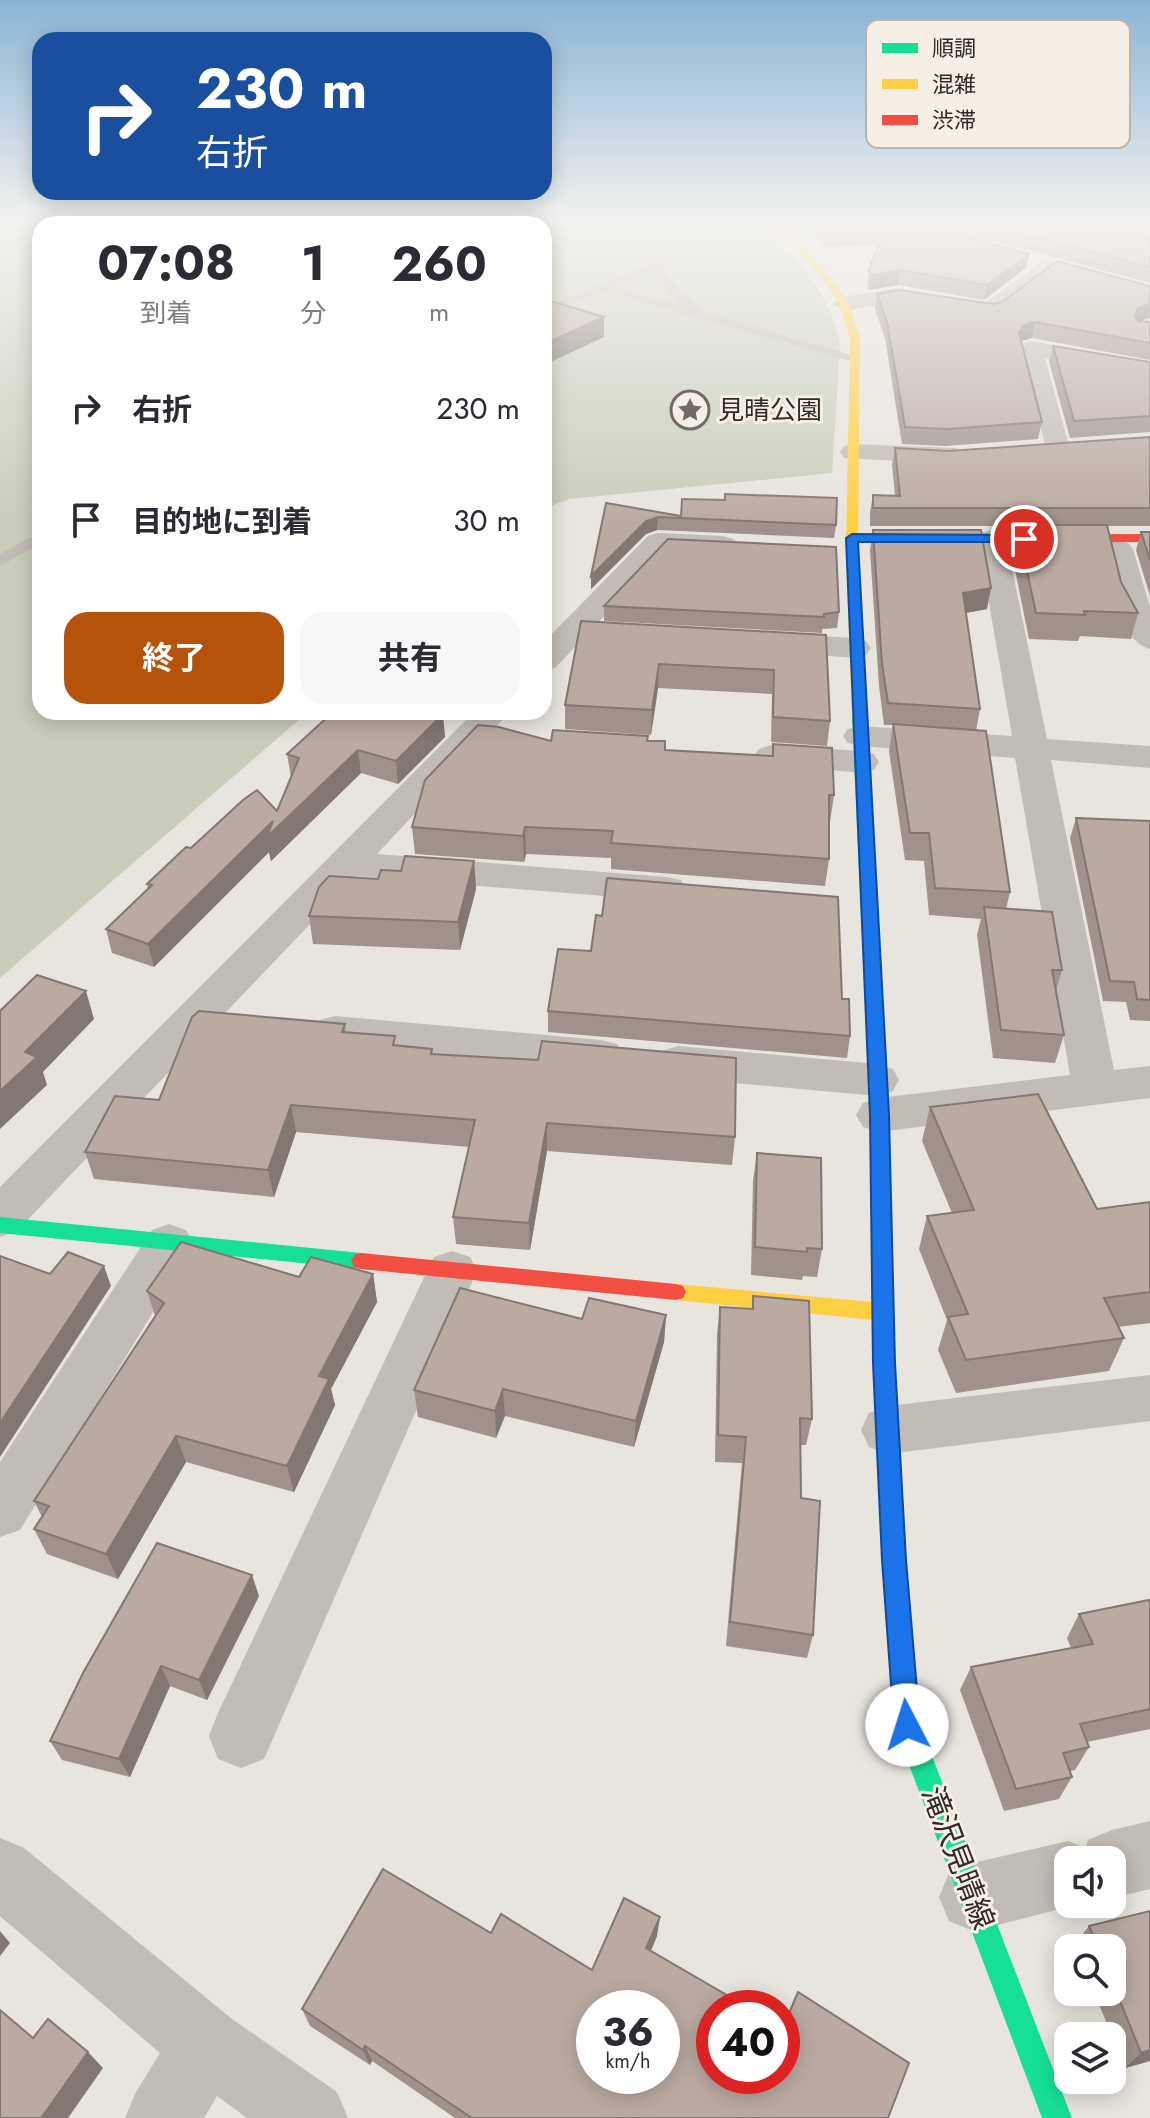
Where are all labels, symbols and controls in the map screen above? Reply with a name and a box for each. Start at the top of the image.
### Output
legend [866,20,1130,148]
text: 順調 [932,32,976,64]
text: 230 m [196,48,367,129]
icon: right [64,64,168,168]
text: 混雑 [932,68,976,100]
text: 渋滞 [932,104,976,136]
text: 右折 [196,126,268,178]
text: 07:08 [97,229,235,298]
text: 1 [301,229,326,298]
text: 260 [391,230,487,299]
text: m [429,293,449,331]
text: 到着 [140,294,192,332]
text: 分 [300,294,326,332]
icon: right [64,386,108,430]
text: 230 m [436,387,520,430]
text: 右折 [132,388,192,431]
place icon: 見晴公園 [669,389,711,431]
place label: 見晴公園 [718,391,822,429]
icon: arrive [64,498,108,542]
text: 30 m [453,499,520,542]
text: 目的地に到着 [132,500,312,543]
pin [990,505,1058,573]
icon: arrive [1002,517,1046,561]
button: 終了 [64,612,284,704]
button: 共有 [300,612,520,704]
position arrow [865,1683,949,1767]
street label: 滝沢見晴線 [912,1780,1005,1936]
map controls [1054,1846,1126,2094]
button: sound [1054,1846,1126,1918]
button: search [1054,1934,1126,2006]
speed limit sign: 40 [696,1990,800,2094]
text: 36 [602,2003,654,2061]
button: layers [1054,2022,1126,2094]
text: km/h [605,2047,651,2076]

